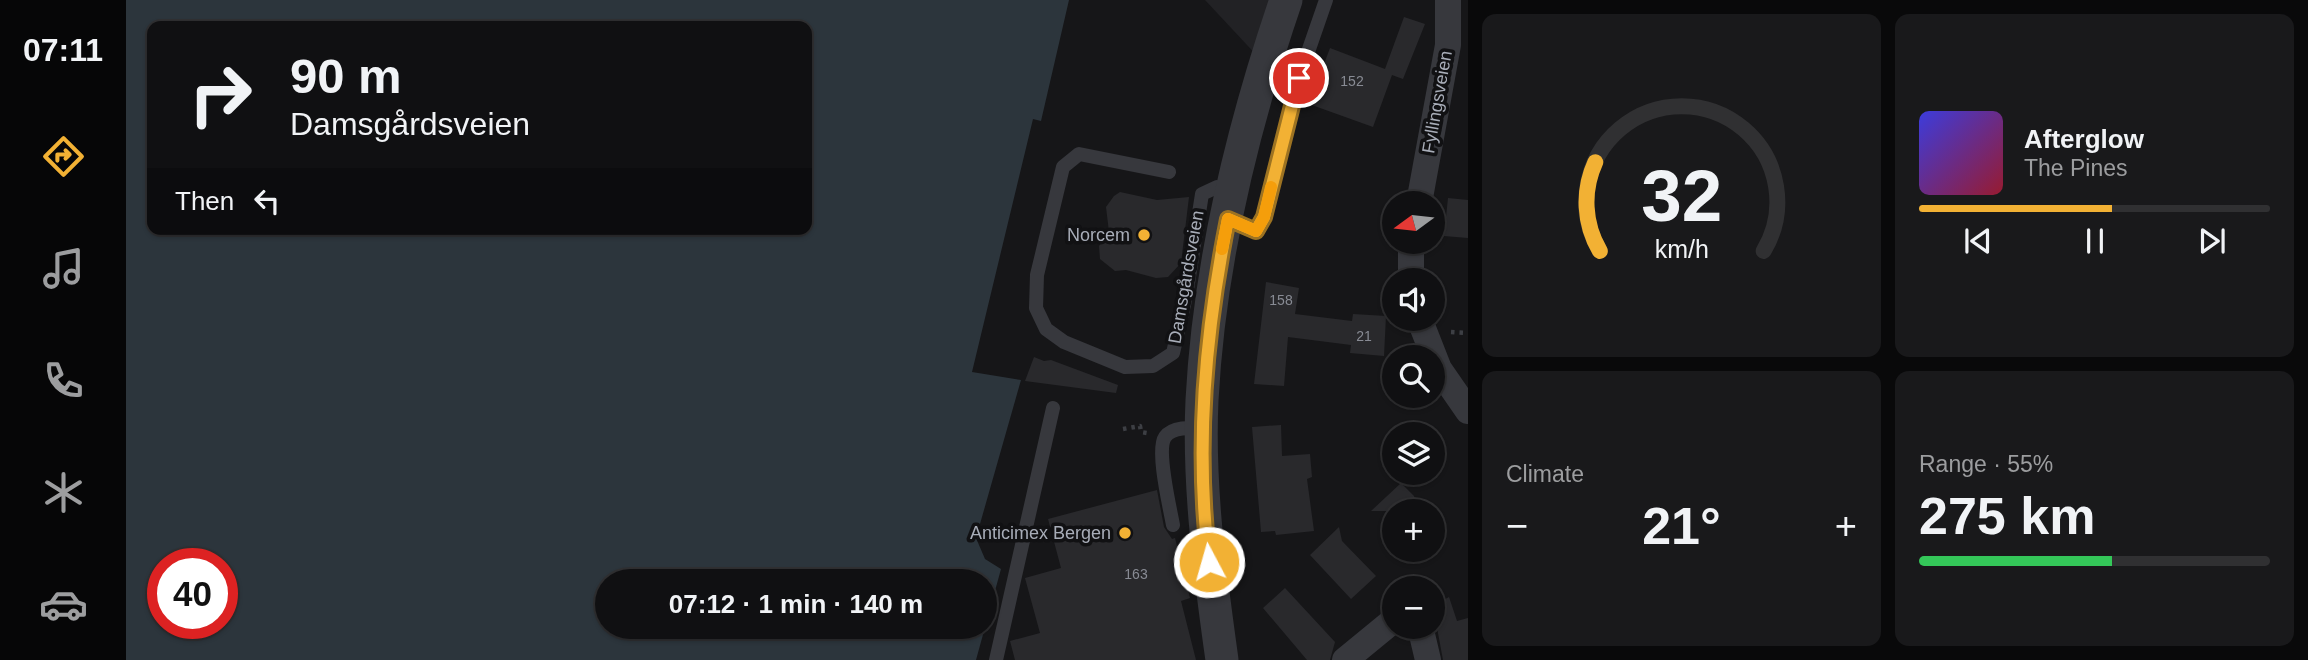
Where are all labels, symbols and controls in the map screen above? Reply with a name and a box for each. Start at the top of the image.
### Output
text: 07:11 [23,32,103,68]
pin [1269,48,1329,108]
icon: right [175,49,266,140]
text: 90 m [290,49,402,103]
street label: Fyllingsveien [1418,49,1456,155]
icon: arrive [1280,59,1318,97]
house number: 152 [1340,73,1364,89]
text: Damsgårdsveien [290,106,530,142]
text: Afterglow [2024,124,2144,154]
icon: directions [39,132,88,181]
text: The Pines [2024,155,2128,181]
text: 32 [1641,156,1722,237]
icon: left [248,182,286,220]
text: Then [175,186,234,216]
north arrow [1382,191,1446,254]
map controls [1382,191,1445,639]
street label: Damsgårdsveien [1164,209,1208,345]
icon: previous [1959,222,1997,260]
icon: pause [2076,222,2114,260]
icon: next [2193,222,2231,260]
place label: Norcem [1067,225,1130,245]
marker: Norcem [1136,227,1152,243]
text: km/h [1654,235,1709,263]
icon: music [39,244,88,293]
button: sound [1382,268,1445,331]
house number: 158 [1269,292,1293,308]
house number: 21 [1356,328,1372,344]
button: search [1382,345,1445,408]
icon: phone [39,356,88,405]
button: layers [1382,422,1445,485]
text: Range · 55% [1919,451,2053,477]
text: Climate [1506,461,1584,487]
icon: climate [39,468,88,517]
text: 275 km [1919,487,2095,545]
text: 21° [1642,497,1721,555]
button: + [1382,499,1445,562]
text: − [1506,505,1528,547]
text: + [1835,505,1857,547]
place label: Anticimex Bergen [970,523,1111,543]
marker: Anticimex Bergen [1117,525,1133,541]
position arrow [1172,525,1246,599]
speed limit sign: 40 [147,548,238,639]
house number: 163 [1124,566,1148,582]
button: − [1382,576,1445,639]
icon: car [39,580,88,629]
text: 07:12 · 1 min · 140 m [669,589,923,619]

